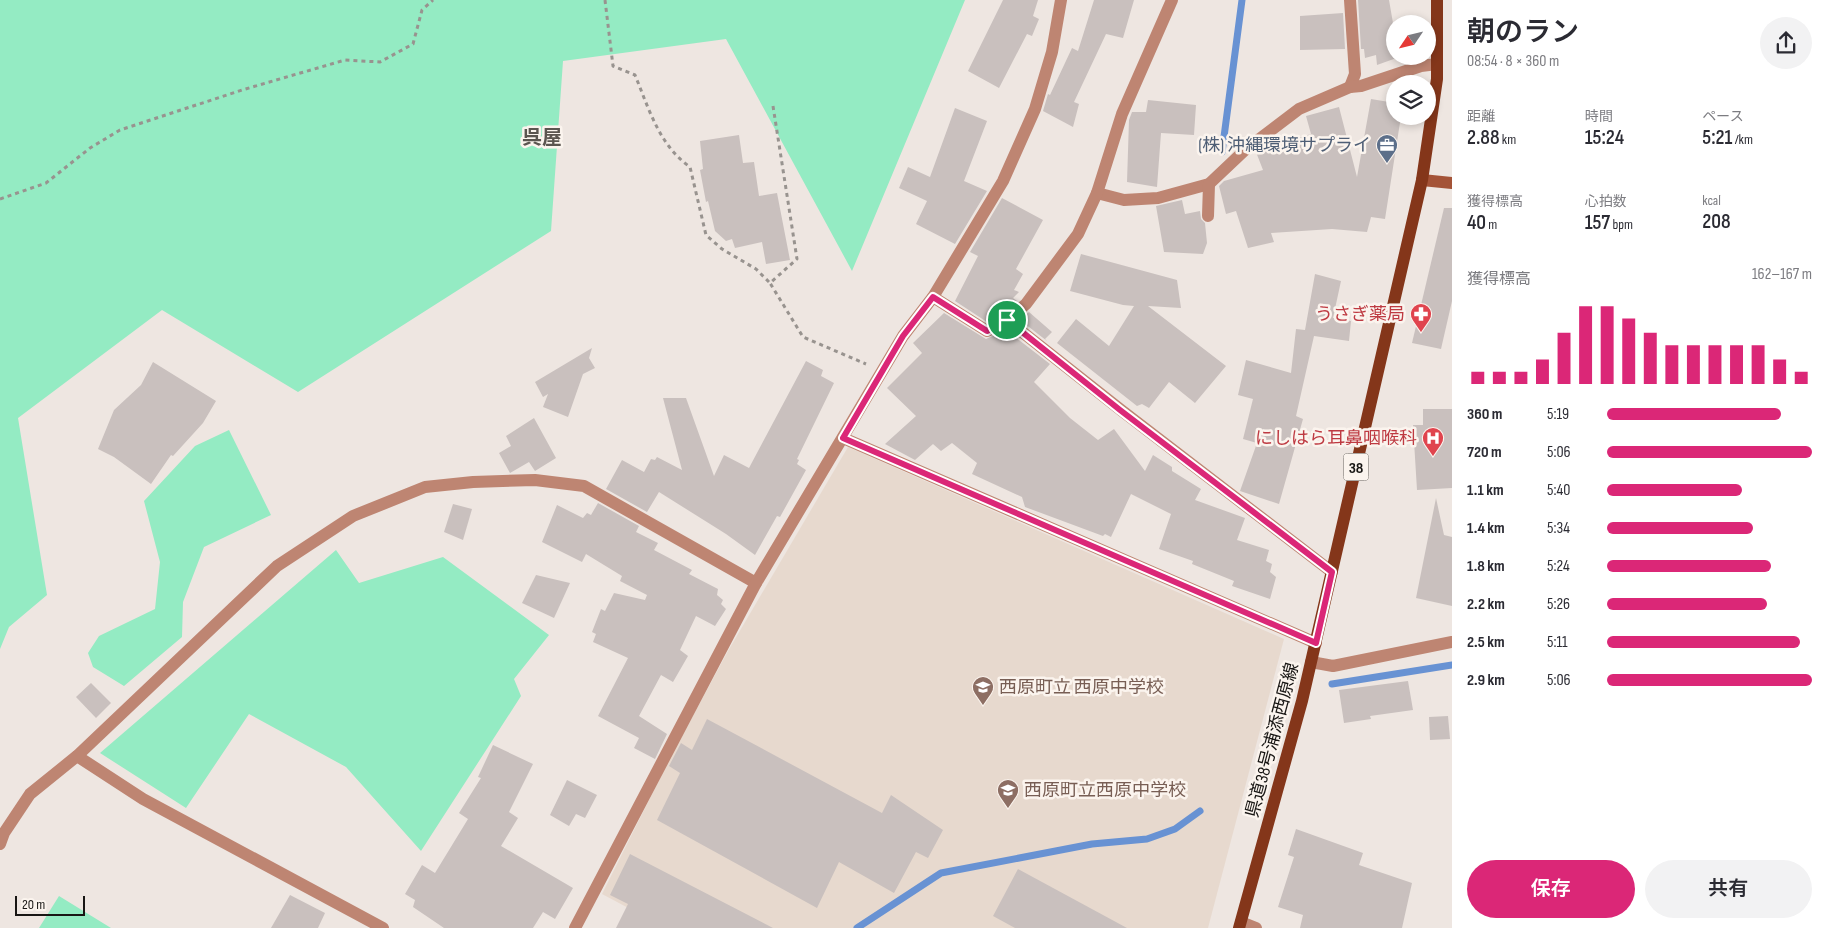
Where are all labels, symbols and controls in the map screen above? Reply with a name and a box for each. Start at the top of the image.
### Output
north arrow [1386,15,1436,65]
map controls [1386,15,1436,125]
text: 朝のラン [1467,16,1579,49]
button: share [1760,17,1812,69]
text: 08:54 · 8 × 360 m [1467,52,1559,71]
button: layers [1386,75,1436,125]
text: 距離 [1467,108,1495,125]
text: 時間 [1585,108,1613,125]
text: ペース [1702,108,1744,125]
text: 2.88 [1467,125,1500,150]
text: 15:24 [1585,125,1624,150]
text: 5:21 [1702,125,1732,150]
district label: 呉屋 [522,126,562,150]
text: km [1500,131,1516,148]
text: /km [1732,131,1753,148]
office icon: (株) 沖縄環境サプライ [1375,133,1399,164]
place label: (株) 沖縄環境サプライ [1198,135,1371,156]
text: kcal [1702,192,1721,209]
text: 獲得標高 [1467,193,1523,210]
text: 心拍数 [1585,193,1627,210]
text: 208 [1702,209,1731,234]
text: 40 [1467,210,1486,235]
text: 157 [1585,210,1610,235]
text: m [1486,216,1497,233]
text: bpm [1610,216,1633,233]
text: 162–167 m [1752,265,1812,284]
text: 獲得標高 [1467,270,1531,289]
pin [986,299,1028,341]
pharmacy icon: うさぎ薬局 [1409,302,1433,333]
place label: うさぎ薬局 [1315,304,1405,325]
icon: arrive [993,306,1021,334]
text: 360 m [1467,405,1502,424]
text: 5:19 [1547,405,1569,424]
hospital icon: にしはら耳鼻咽喉科 [1421,426,1445,457]
place label: にしはら耳鼻咽喉科 [1255,428,1417,449]
text: 720 m [1467,443,1502,462]
text: 5:06 [1547,443,1571,462]
road number: 38 [1344,454,1368,481]
text: 1.1 km [1467,481,1504,500]
text: 5:40 [1547,481,1570,500]
text: 1.4 km [1467,519,1505,538]
text: 5:34 [1547,519,1570,538]
text: 1.8 km [1467,557,1505,576]
text: 5:24 [1547,557,1570,576]
text: 2.2 km [1467,595,1505,614]
text: 5:26 [1547,595,1570,614]
text: 2.5 km [1467,633,1505,652]
text: 5:11 [1547,633,1568,652]
street label: 県道38号浦添西原線 [1242,660,1303,820]
text: 2.9 km [1467,671,1505,690]
text: 5:06 [1547,671,1571,690]
school or university icon: 西原町立 西原中学校 [971,675,995,706]
place label: 西原町立 西原中学校 [999,677,1164,698]
school or university icon: 西原町立西原中学校 [996,778,1020,809]
place label: 西原町立西原中学校 [1024,780,1186,801]
button: 保存 [1467,860,1635,918]
button: 共有 [1645,860,1812,918]
scale bar [15,893,85,916]
text: 20 m [22,896,45,913]

